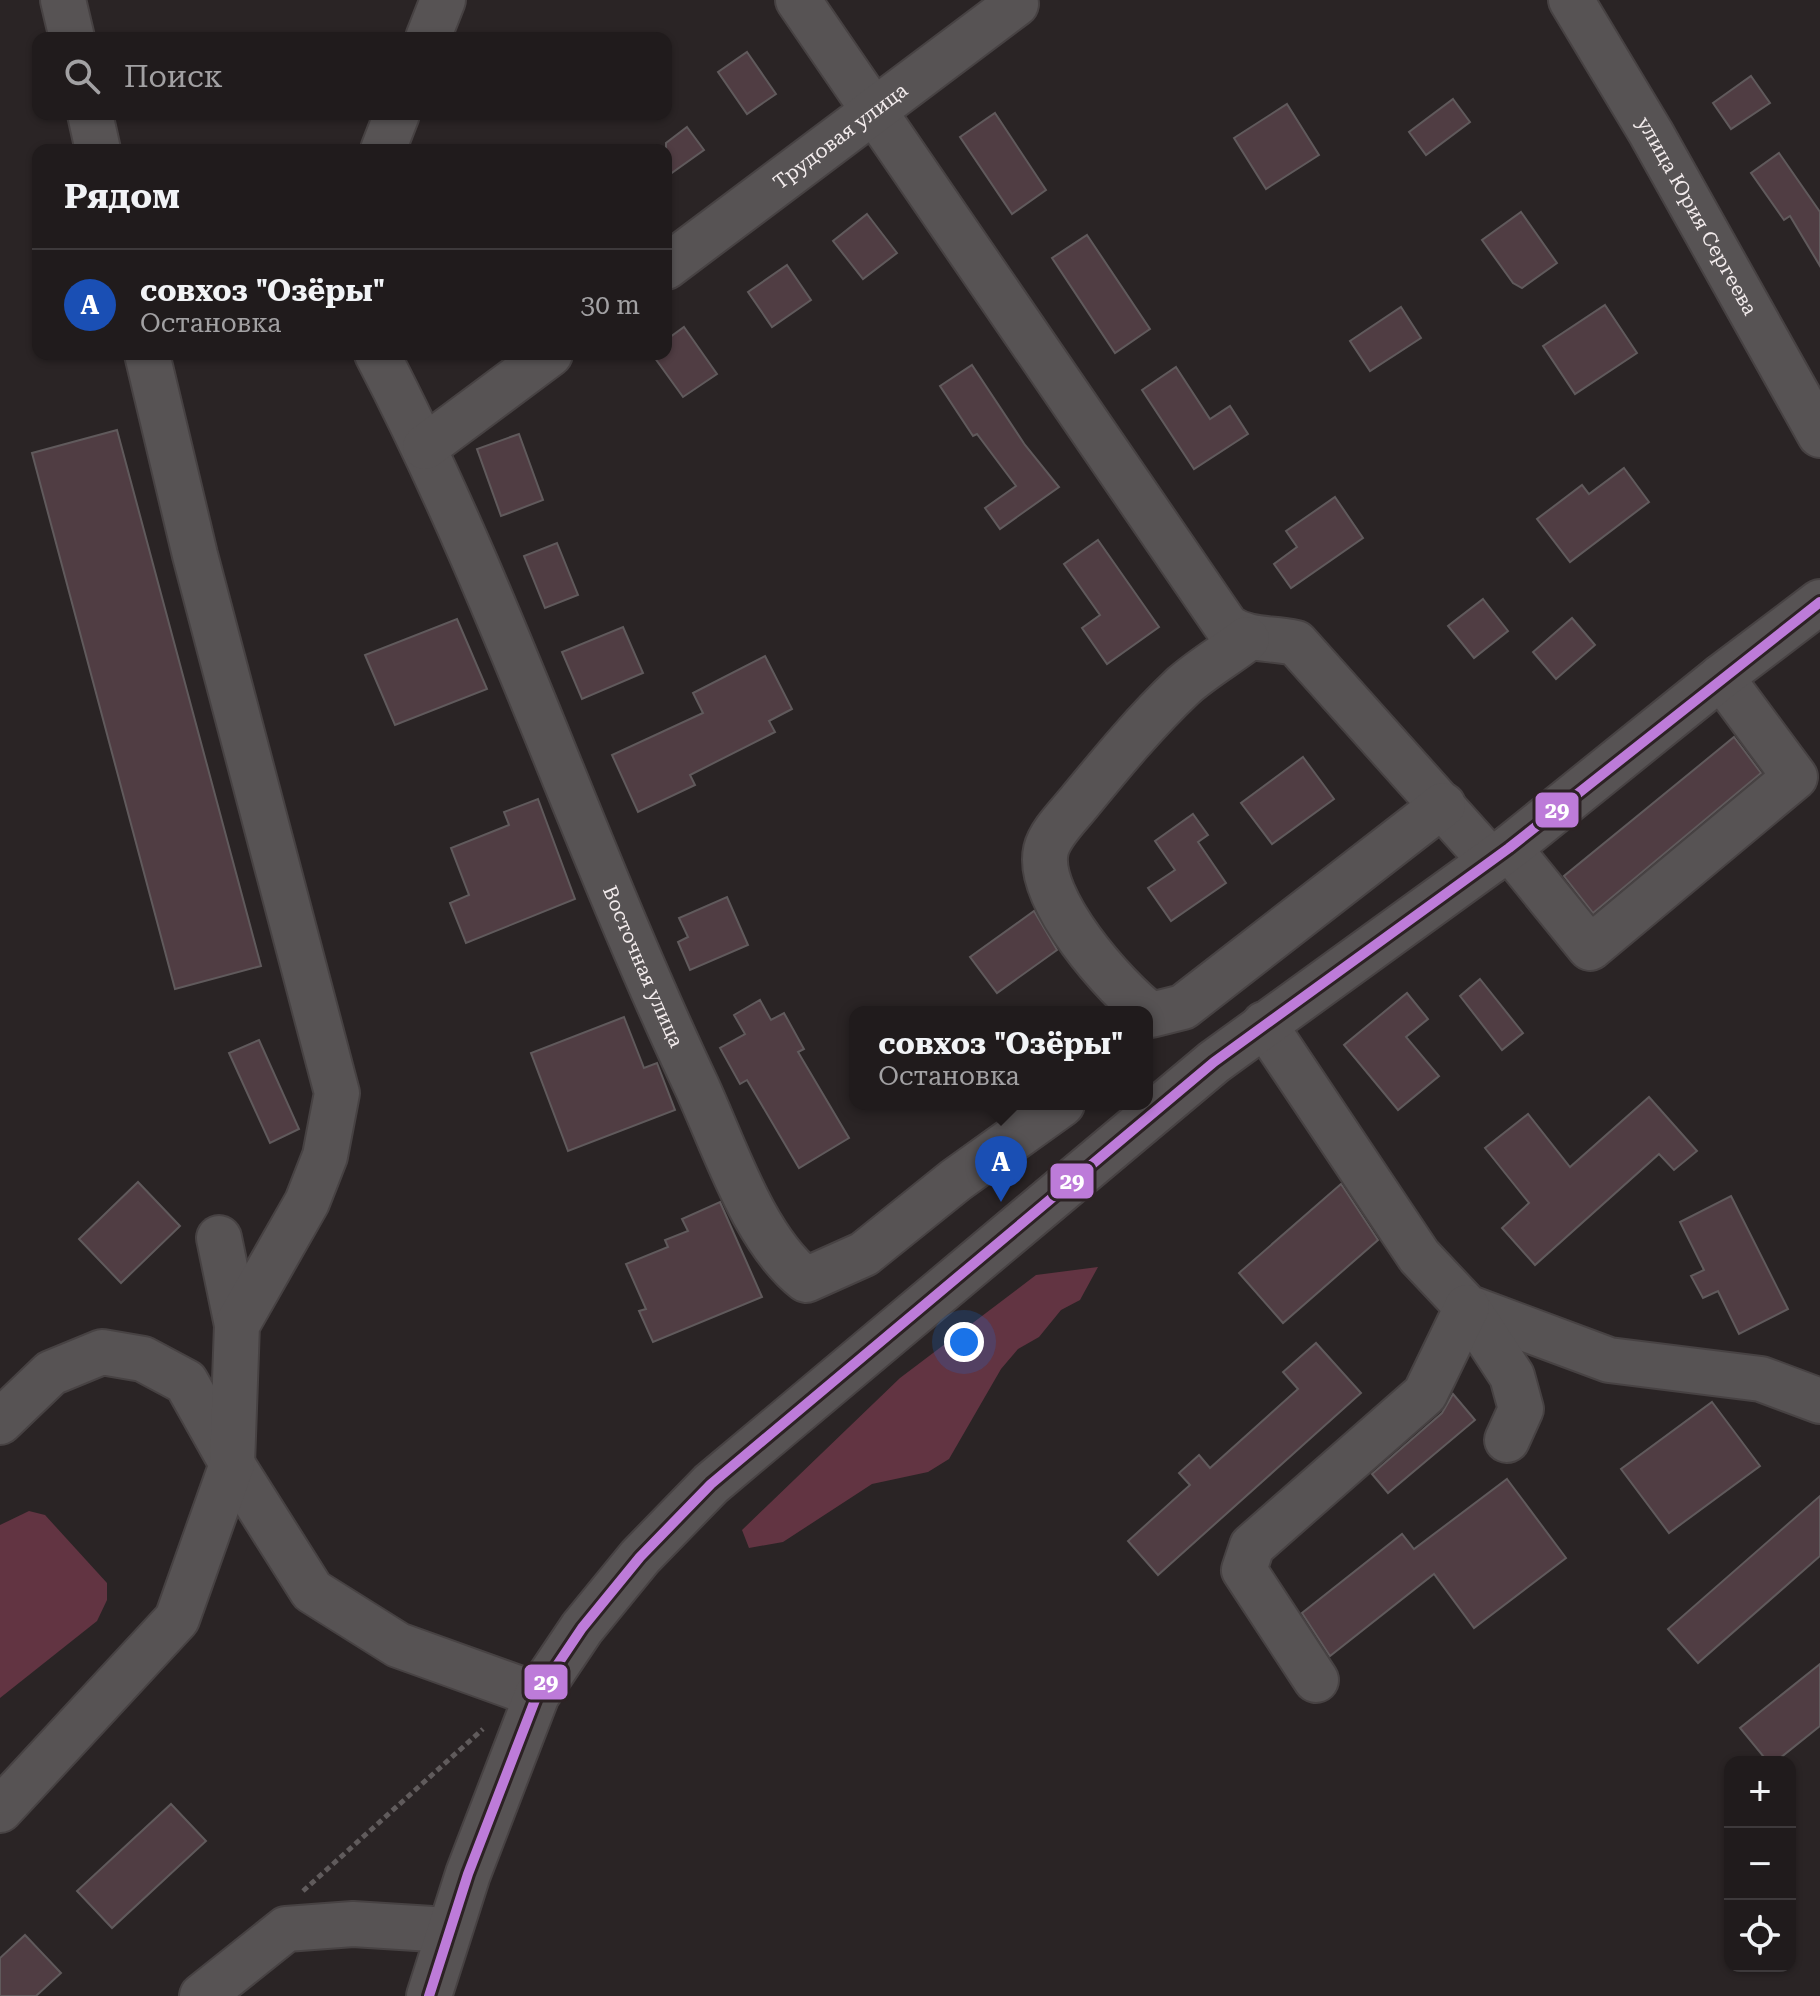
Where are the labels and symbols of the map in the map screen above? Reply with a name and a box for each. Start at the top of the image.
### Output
street label: Трудовая улица [768,78,912,194]
street label: улица Юрия Сергеева [1632,112,1763,319]
line badge: 29 [1534,791,1580,829]
text: 29 [1545,798,1569,823]
street label: Восточная улица [598,882,689,1051]
pin: A [975,1136,1027,1202]
line badge: 29 [1049,1162,1095,1200]
text: 29 [1060,1169,1084,1194]
your location [944,1322,984,1362]
line badge: 29 [523,1663,569,1701]
text: 29 [534,1670,558,1695]

